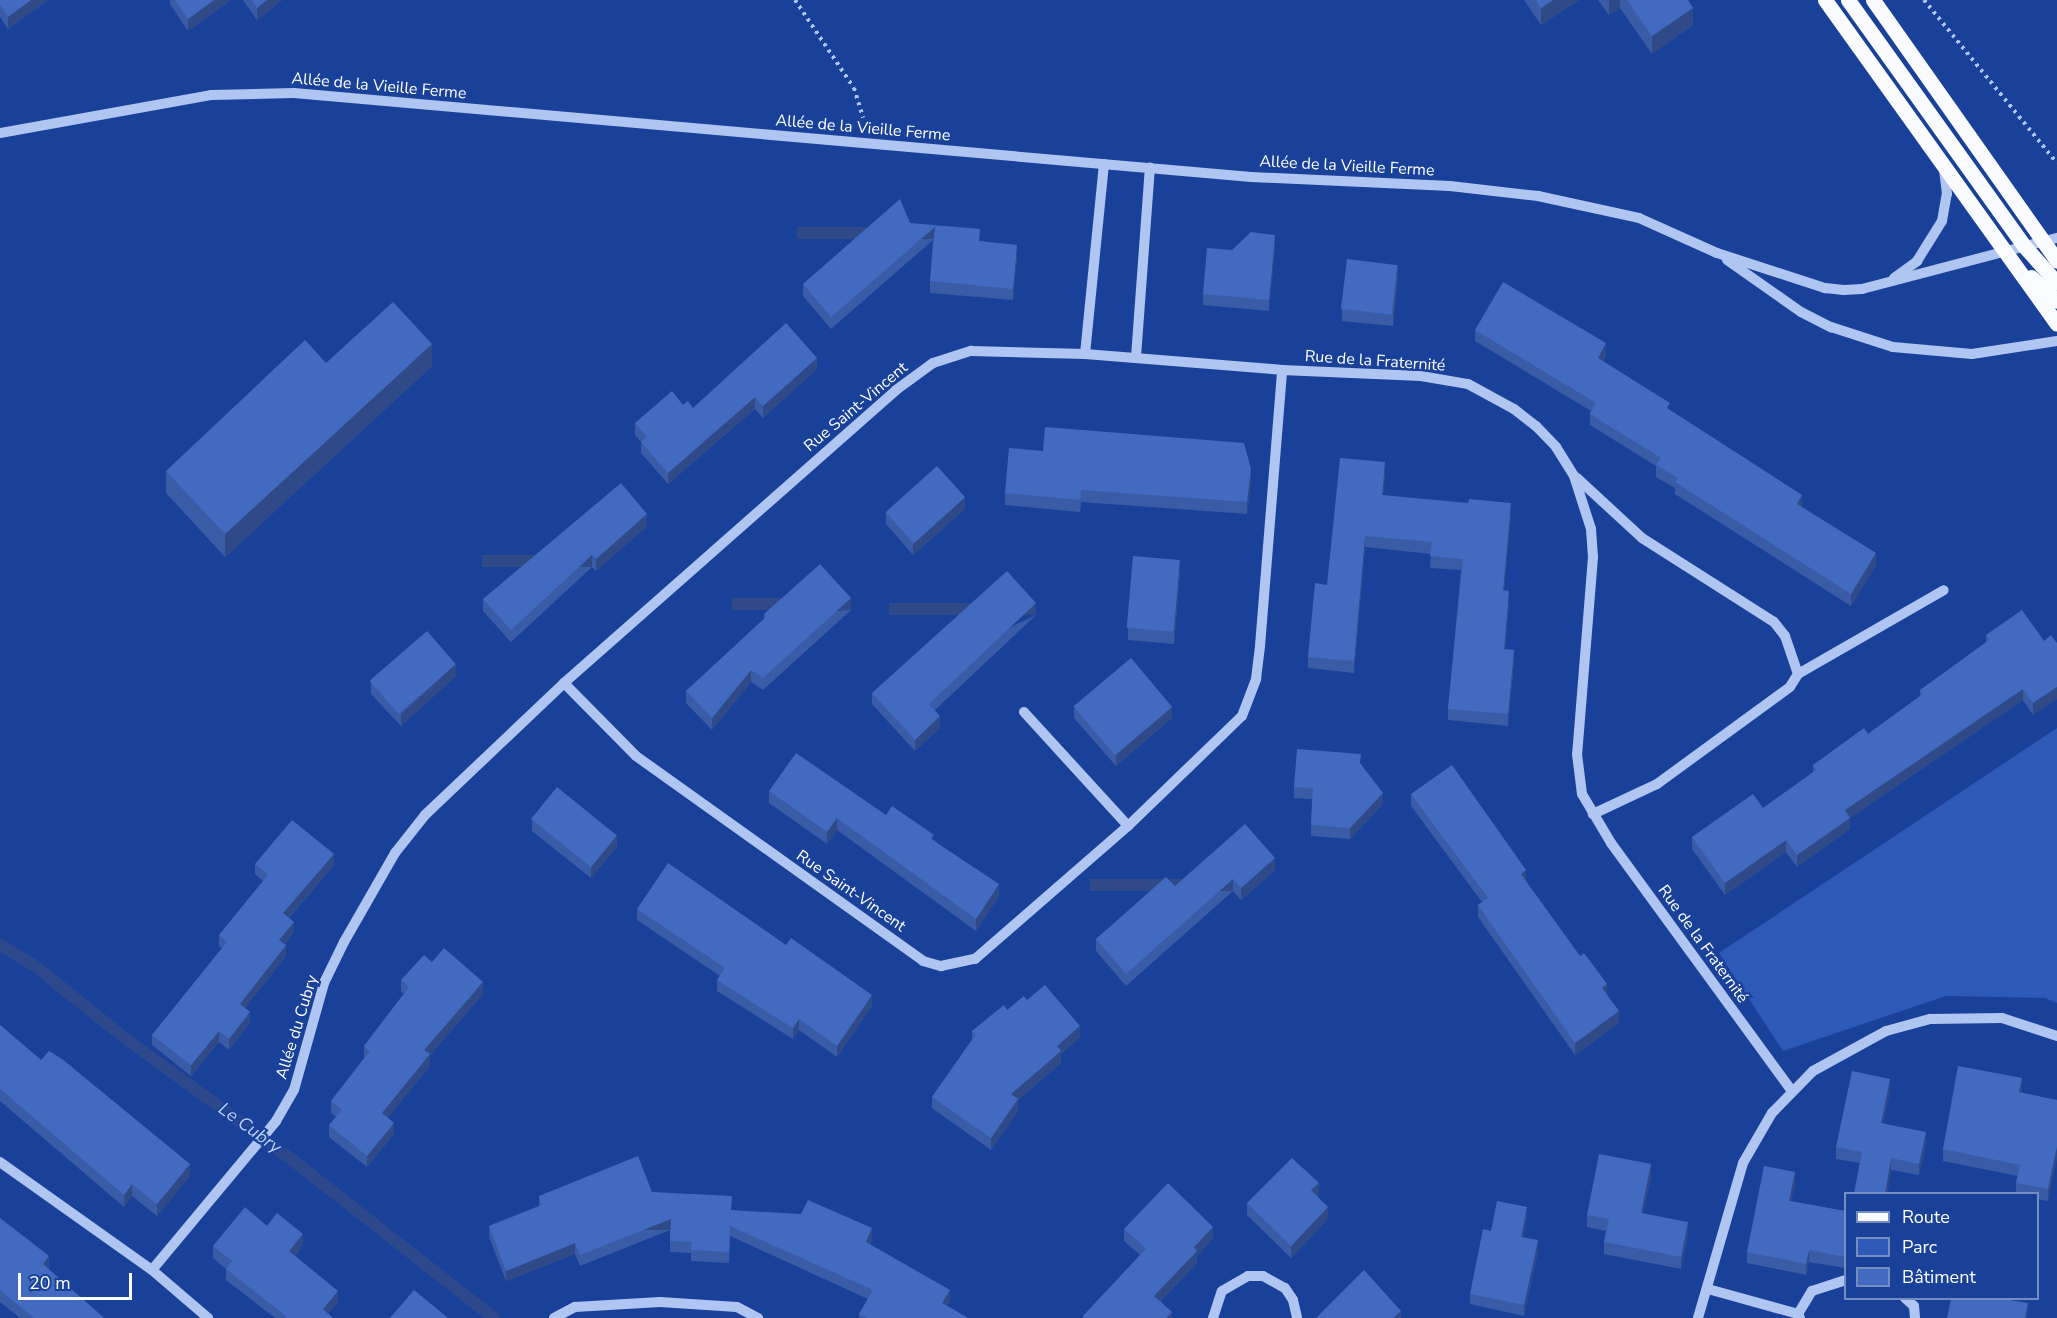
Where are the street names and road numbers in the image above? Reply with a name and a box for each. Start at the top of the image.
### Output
street label: Allée de la Vieille Ferme [291,69,467,103]
street label: Allée de la Vieille Ferme [775,111,951,145]
street label: Allée de la Vieille Ferme [1259,152,1435,180]
street label: Rue de la Fraternité [1304,347,1446,375]
street label: Rue Saint-Vincent [800,358,912,456]
street label: Rue Saint-Vincent [793,846,909,936]
street label: Rue de la Fraternité [1654,881,1752,1007]
street label: Allée du Cubry [272,973,322,1081]

